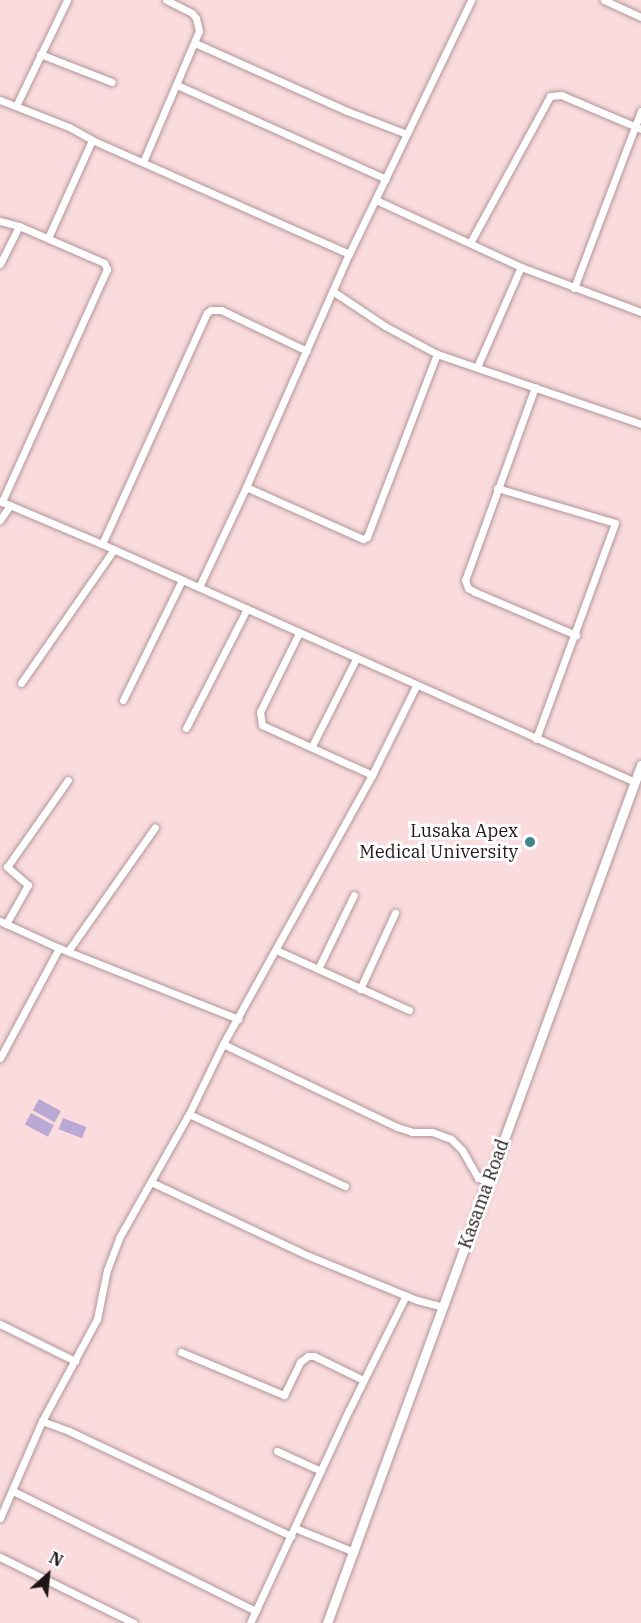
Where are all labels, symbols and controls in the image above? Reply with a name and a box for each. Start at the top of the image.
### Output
place label: Lusaka Apex Medical University [359,821,518,864]
marker: Lusaka Apex Medical University [523,835,537,849]
street label: Kasama Road [454,1136,514,1252]
north arrow [18,1545,78,1605]
text: N [46,1547,66,1571]

